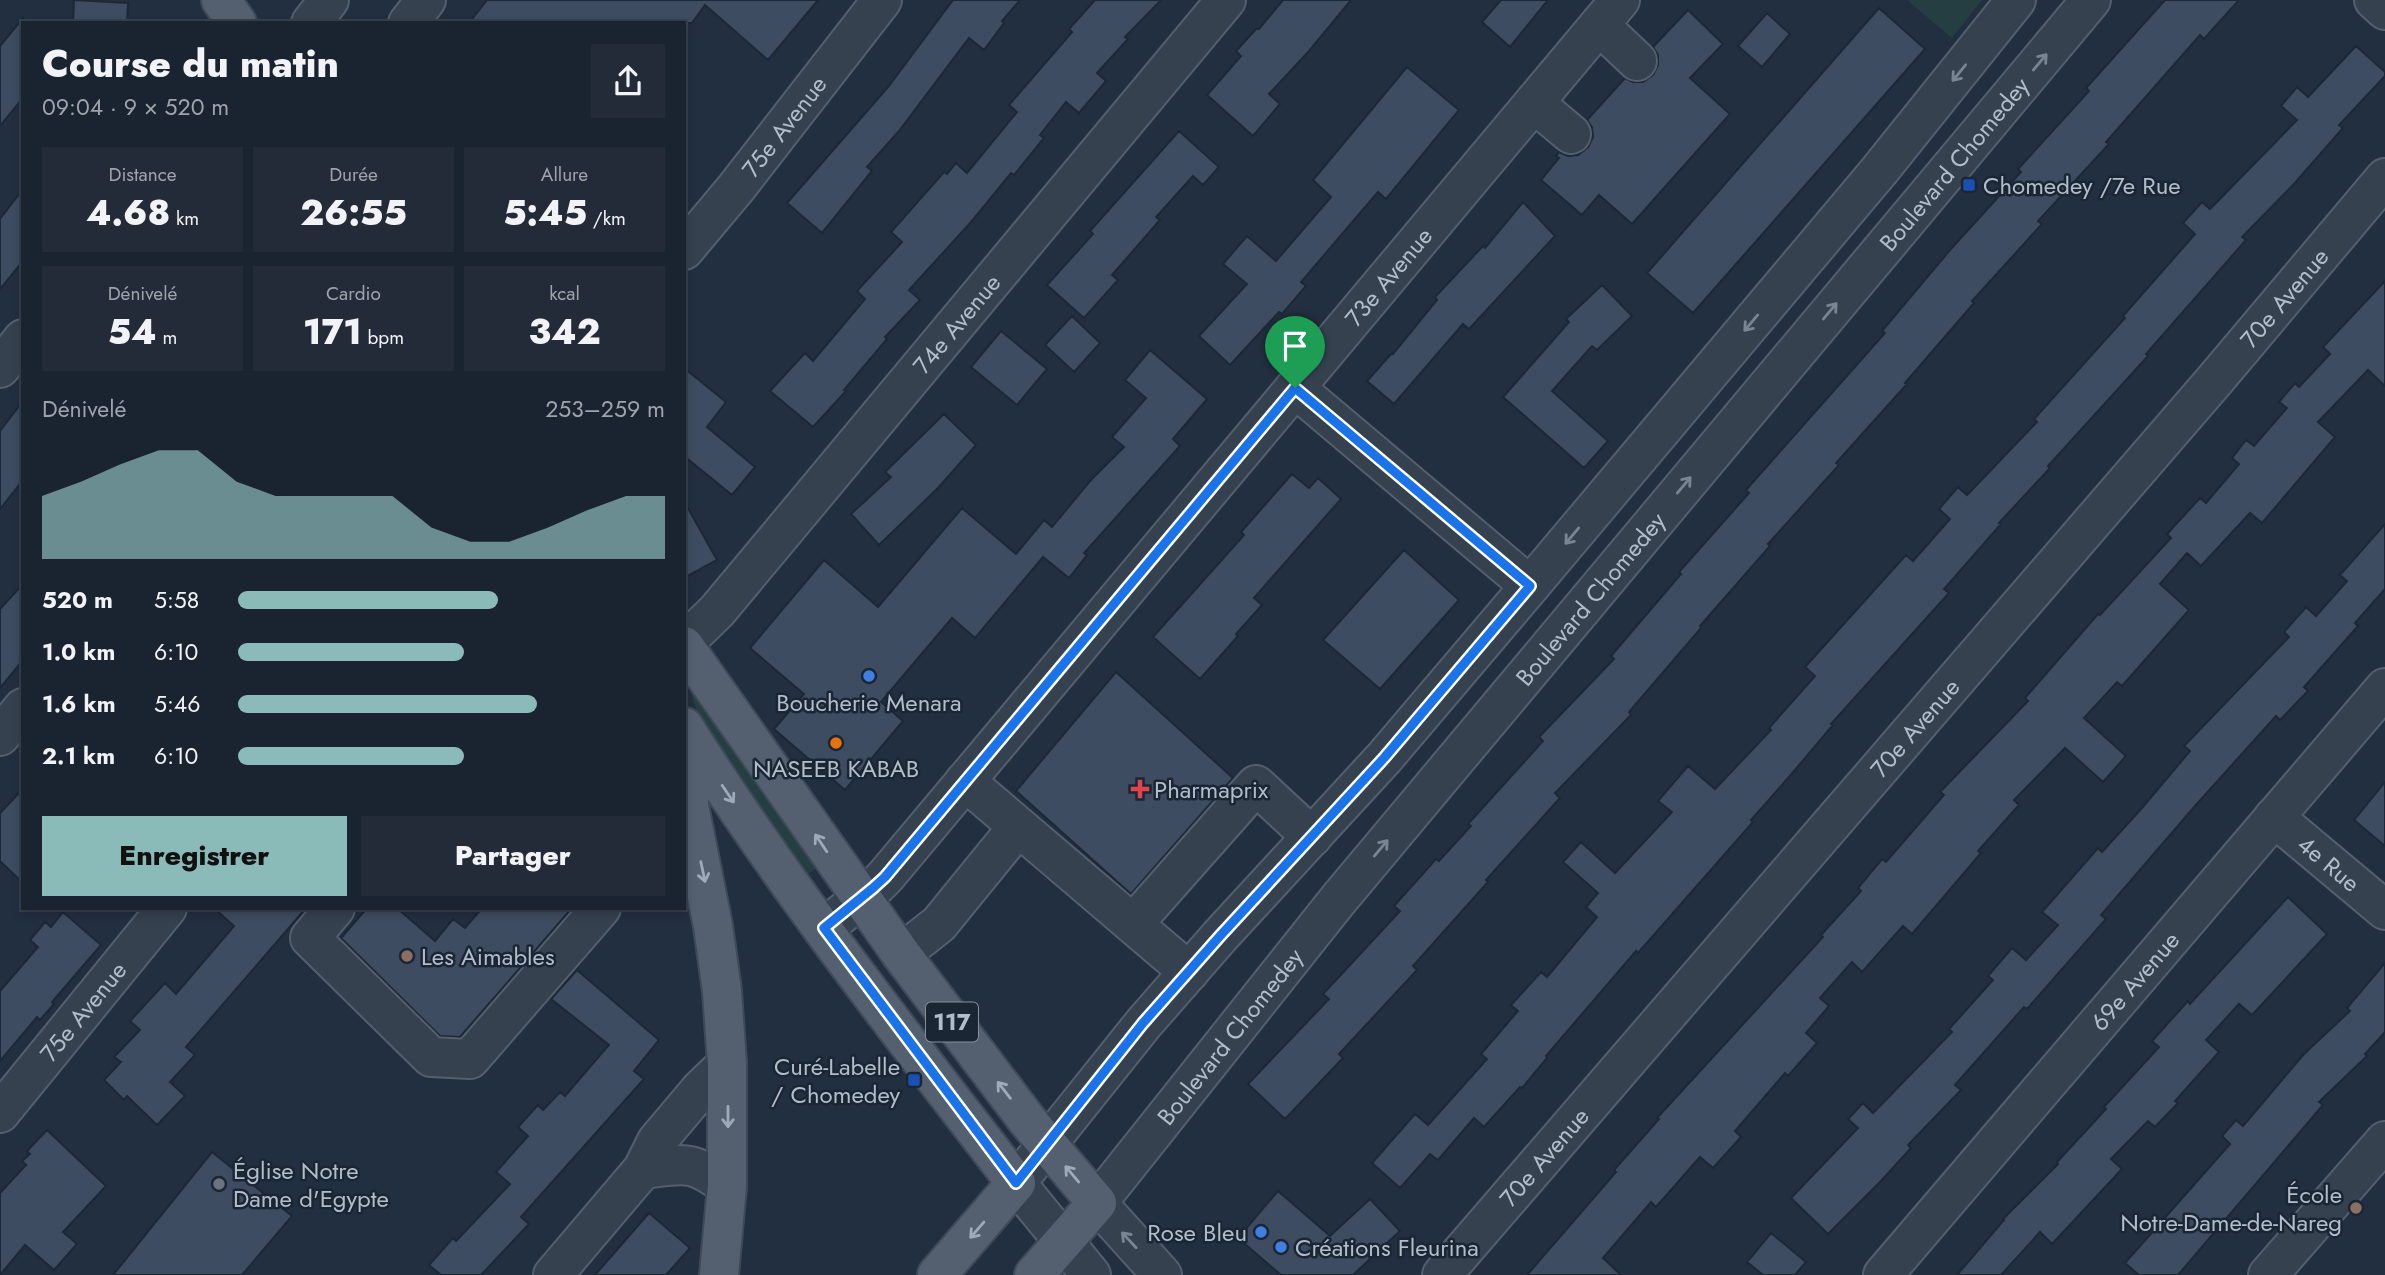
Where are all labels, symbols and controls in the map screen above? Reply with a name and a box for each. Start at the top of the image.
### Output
text: Course du matin [42,36,339,91]
button: share [591,44,665,118]
one-way arrow [2032,53,2047,71]
one-way arrow [1951,63,1967,81]
street label: 75e Avenue [733,68,835,185]
street label: Boulevard Chomedey [1871,69,2037,258]
text: 09:04 · 9 × 520 m [42,90,229,124]
text: Distance [108,161,177,188]
text: Durée [329,161,378,188]
text: Allure [541,161,588,188]
place label: Chomedey /7e Rue [1983,168,2181,203]
marker: Chomedey /7e Rue [1961,177,1977,193]
text: 4.68 [86,188,170,238]
text: 26:55 [300,188,407,238]
text: 5:45 [503,188,587,238]
text: km [170,205,199,232]
text: /km [587,205,626,232]
street label: 73e Avenue [1336,219,1440,334]
street label: 70e Avenue [2232,240,2337,355]
street label: 74e Avenue [904,266,1009,381]
text: Dénivelé [108,280,177,307]
text: Cardio [326,280,381,307]
text: kcal [549,280,580,307]
one-way arrow [1822,302,1838,320]
text: 54 [108,307,157,357]
text: 171 [303,307,362,357]
text: 342 [529,307,601,357]
one-way arrow [1743,314,1759,332]
pin [1265,316,1325,388]
text: m [157,324,177,351]
text: bpm [362,324,404,351]
icon: arrive [1276,327,1314,365]
text: Dénivelé [42,392,126,426]
text: 253–259 m [545,392,665,426]
one-way arrow [1676,476,1692,494]
street label: Boulevard Chomedey [1507,504,1674,693]
one-way arrow [1564,527,1580,545]
text: 520 m [42,583,113,617]
text: 5:58 [154,583,199,617]
text: 1.0 km [42,635,115,669]
text: 6:10 [154,635,198,669]
marker: Boucherie Menara [861,668,877,684]
street label: 70e Avenue [1862,670,1967,785]
place label: Boucherie Menara [776,685,962,720]
text: 1.6 km [42,687,116,721]
text: 5:46 [154,687,201,721]
marker: NASEEB KABAB [828,735,844,751]
text: 2.1 km [42,739,115,773]
text: 6:10 [154,739,198,773]
place label: NASEEB KABAB [753,751,919,786]
place label: Pharmaprix [1154,772,1269,807]
marker: Pharmaprix [1132,781,1148,797]
one-way arrow [721,784,735,803]
button: Enregistrer [42,816,347,896]
button: Partager [361,816,665,896]
street label: 4e Rue [2290,827,2368,900]
one-way arrow [814,833,828,853]
one-way arrow [1373,839,1389,857]
one-way arrow [697,860,711,883]
street label: 69e Avenue [2082,923,2187,1038]
place label: Les Aimables [421,939,555,974]
street label: Boulevard Chomedey [1148,940,1311,1132]
marker: Les Aimables [399,948,415,964]
street label: 75e Avenue [31,954,134,1069]
road number: 117 [926,1002,978,1042]
place label: Curé-Labelle / Chomedey [771,1049,900,1112]
marker: Curé-Labelle / Chomedey [906,1072,922,1088]
one-way arrow [997,1082,1012,1100]
street label: 70e Avenue [1491,1100,1597,1214]
one-way arrow [721,1105,735,1128]
place label: Église Notre Dame d'Egypte [233,1153,389,1216]
one-way arrow [1064,1165,1080,1183]
marker: Église Notre Dame d'Egypte [211,1176,227,1192]
place label: École Notre-Dame-de-Nareg [2120,1177,2342,1240]
marker: École Notre-Dame-de-Nareg [2348,1200,2364,1216]
place label: Rose Bleu [1147,1215,1247,1250]
one-way arrow [969,1220,985,1238]
marker: Rose Bleu [1253,1224,1269,1240]
place label: Créations Fleurina [1295,1230,1479,1265]
one-way arrow [1121,1231,1137,1249]
marker: Créations Fleurina [1273,1239,1289,1255]

